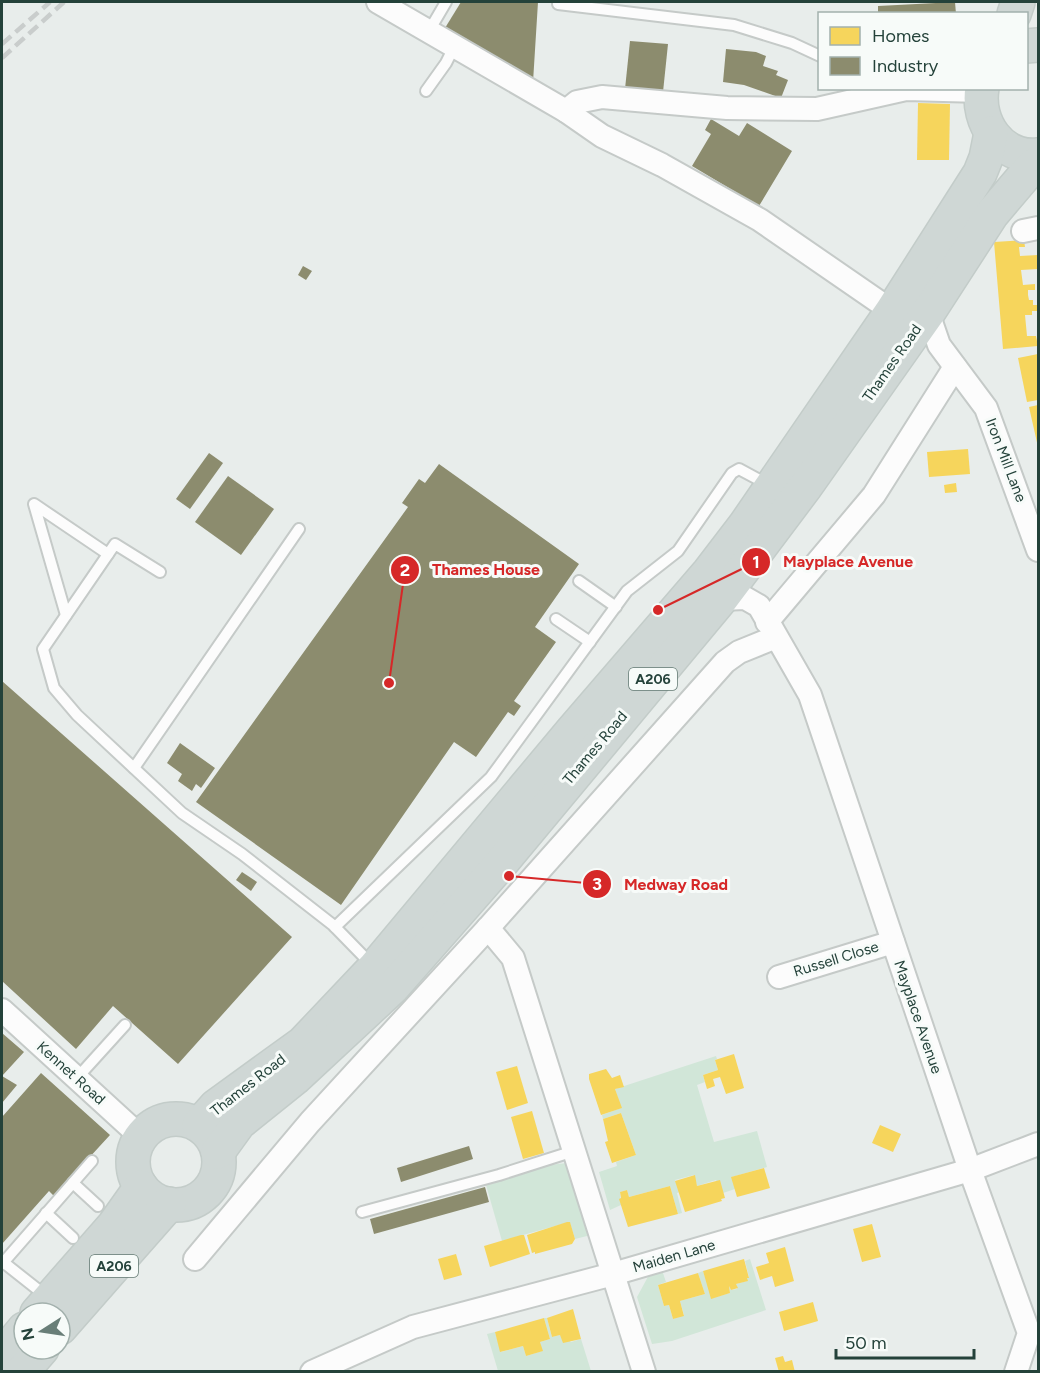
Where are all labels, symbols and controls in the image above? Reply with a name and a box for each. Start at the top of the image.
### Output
legend [818,12,1028,90]
text: Homes [872,25,930,47]
text: Industry [872,55,939,77]
street label: Thames Road [859,321,925,405]
street label: Iron Mill Lane [982,416,1030,504]
callout: Mayplace Avenue [741,545,925,579]
text: 1 [752,551,760,573]
text: Mayplace Avenue [783,552,913,571]
callout: Thames House [390,553,552,587]
text: 2 [400,559,410,581]
text: Thames House [432,560,540,579]
road number: A206 [629,668,677,690]
street label: Thames Road [559,708,631,788]
callout: Medway Road [582,867,740,901]
text: 3 [592,873,602,895]
text: Medway Road [624,875,728,894]
street label: Russell Close [791,937,881,981]
street label: Mayplace Avenue [890,958,946,1076]
street label: Kennet Road [33,1038,109,1108]
street label: Thames Road [207,1050,289,1120]
street label: Maiden Lane [631,1236,717,1276]
road number: A206 [90,1255,138,1277]
north arrow [12,1301,72,1361]
scale bar [836,1322,974,1360]
text: N [17,1326,38,1342]
text: 50 m [845,1332,887,1354]

